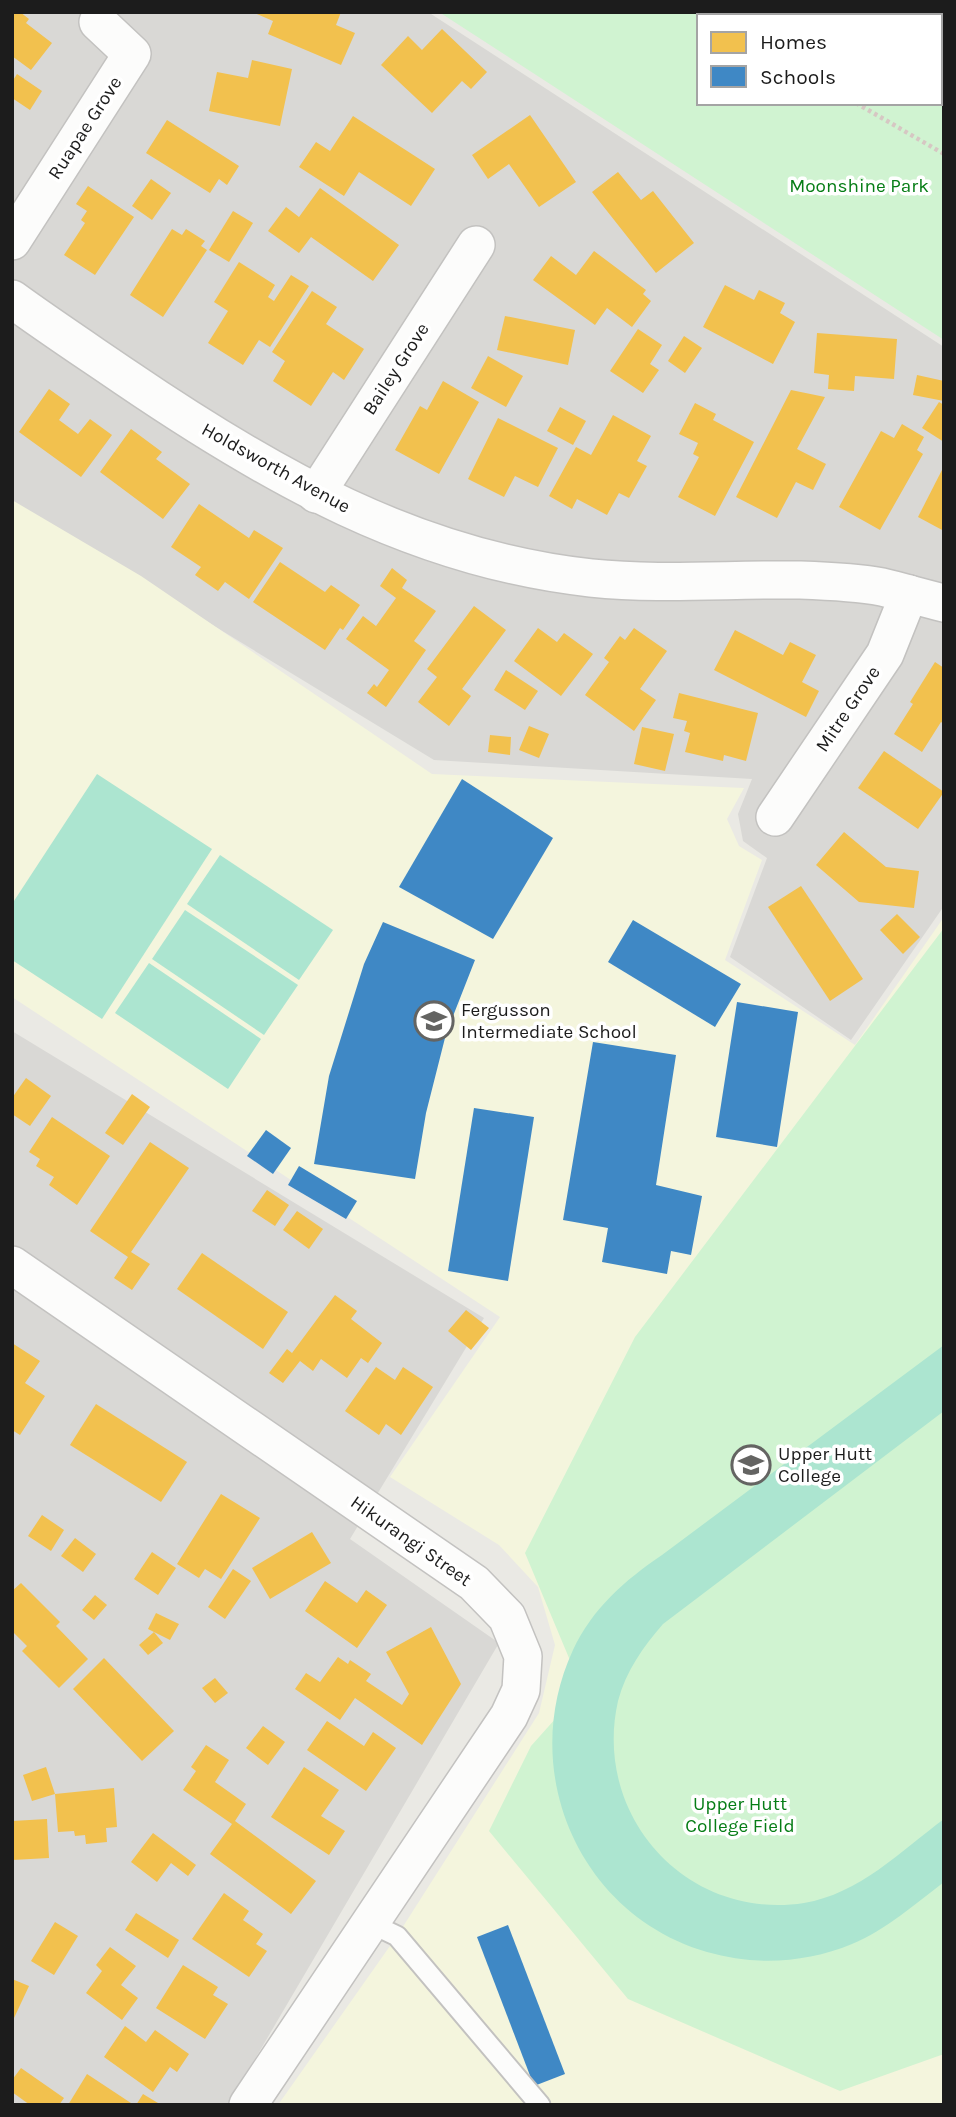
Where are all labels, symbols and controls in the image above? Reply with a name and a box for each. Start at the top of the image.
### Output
legend [697,14,942,105]
text: Homes [760,30,827,54]
text: Schools [760,65,836,89]
street label: Ruapae Grove [44,72,126,184]
park label: Moonshine Park [789,175,929,197]
street label: Bailey Grove [358,319,434,419]
street label: Holdsworth Avenue [198,418,354,518]
street label: Mitre Grove [811,662,885,756]
place label: Fergusson Intermediate School [461,999,637,1043]
school or university icon: Fergusson Intermediate School [413,1000,455,1042]
place label: Upper Hutt College [778,1443,872,1487]
school or university icon: Upper Hutt College [730,1444,772,1486]
street label: Hikurangi Street [346,1491,476,1591]
park label: Upper Hutt College Field [685,1793,795,1837]

